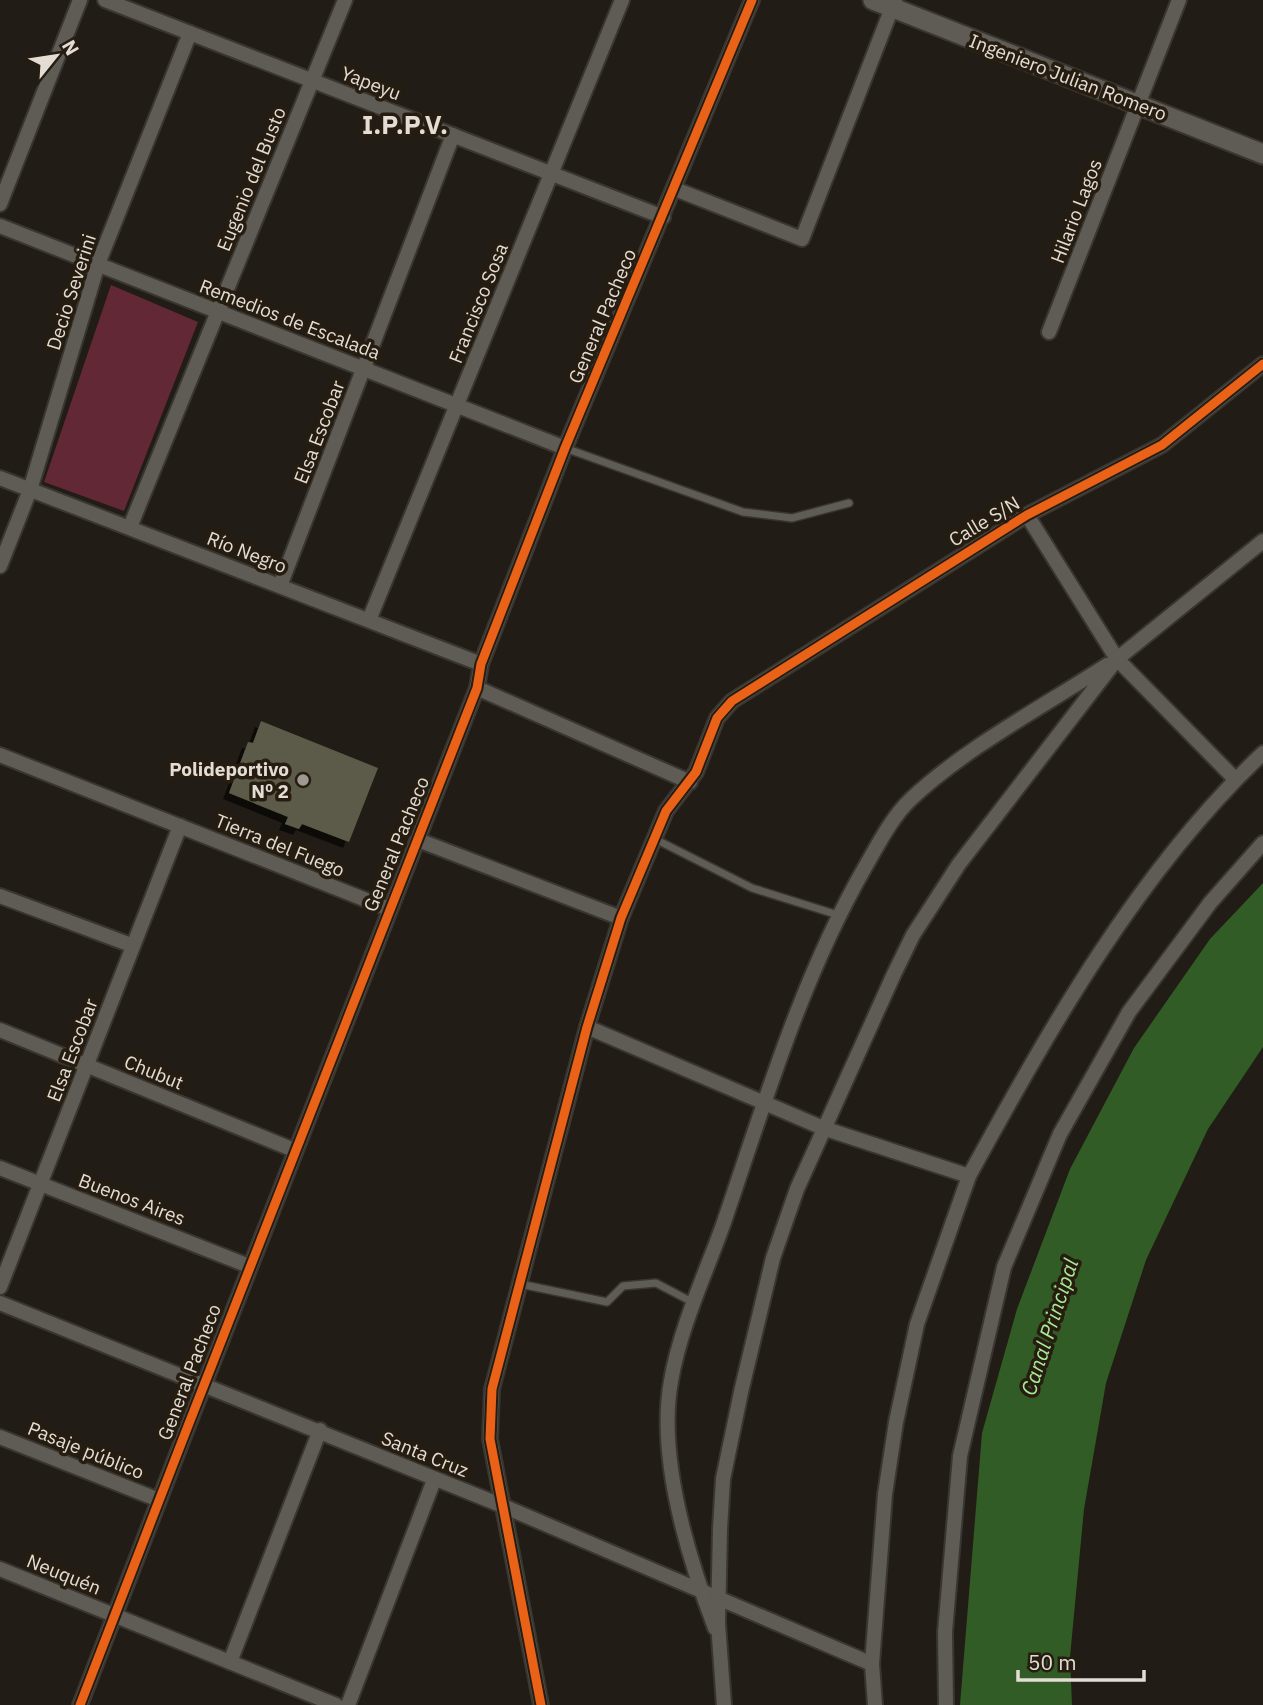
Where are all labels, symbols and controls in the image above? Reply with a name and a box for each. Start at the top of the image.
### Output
north arrow [21,21,91,91]
street label: Ingeniero Julian Romero [966,28,1170,126]
text: N [57,36,85,59]
street label: Yapeyu [338,61,404,105]
street label: Eugenio del Busto [211,103,291,255]
district label: I.P.P.V. [362,107,448,141]
street label: Hilario Lagos [1045,155,1107,267]
street label: Decio Severini [41,231,101,353]
street label: Francisco Sosa [443,239,513,367]
street label: General Pacheco [563,245,641,387]
street label: Remedios de Escalada [196,273,384,365]
street label: Elsa Escobar [288,377,350,487]
street label: Calle S/N [944,490,1024,552]
street label: Río Negro [204,526,290,578]
place label: Polideportivo Nº 2 [169,757,289,803]
marker: Polideportivo Nº 2 [295,772,311,788]
street label: General Pacheco [358,773,434,915]
street label: Tierra del Fuego [212,808,348,882]
street label: Elsa Escobar [41,995,103,1105]
street label: Chubut [121,1049,187,1095]
street label: Buenos Aires [75,1168,189,1230]
water label: Canal Principal [1014,1254,1084,1399]
street label: General Pacheco [152,1301,226,1443]
street label: Pasaje público [24,1416,148,1484]
street label: Santa Cruz [378,1426,472,1482]
street label: Neuquén [23,1548,105,1600]
scale bar [1018,1638,1144,1682]
text: 50 m [1028,1648,1077,1676]

